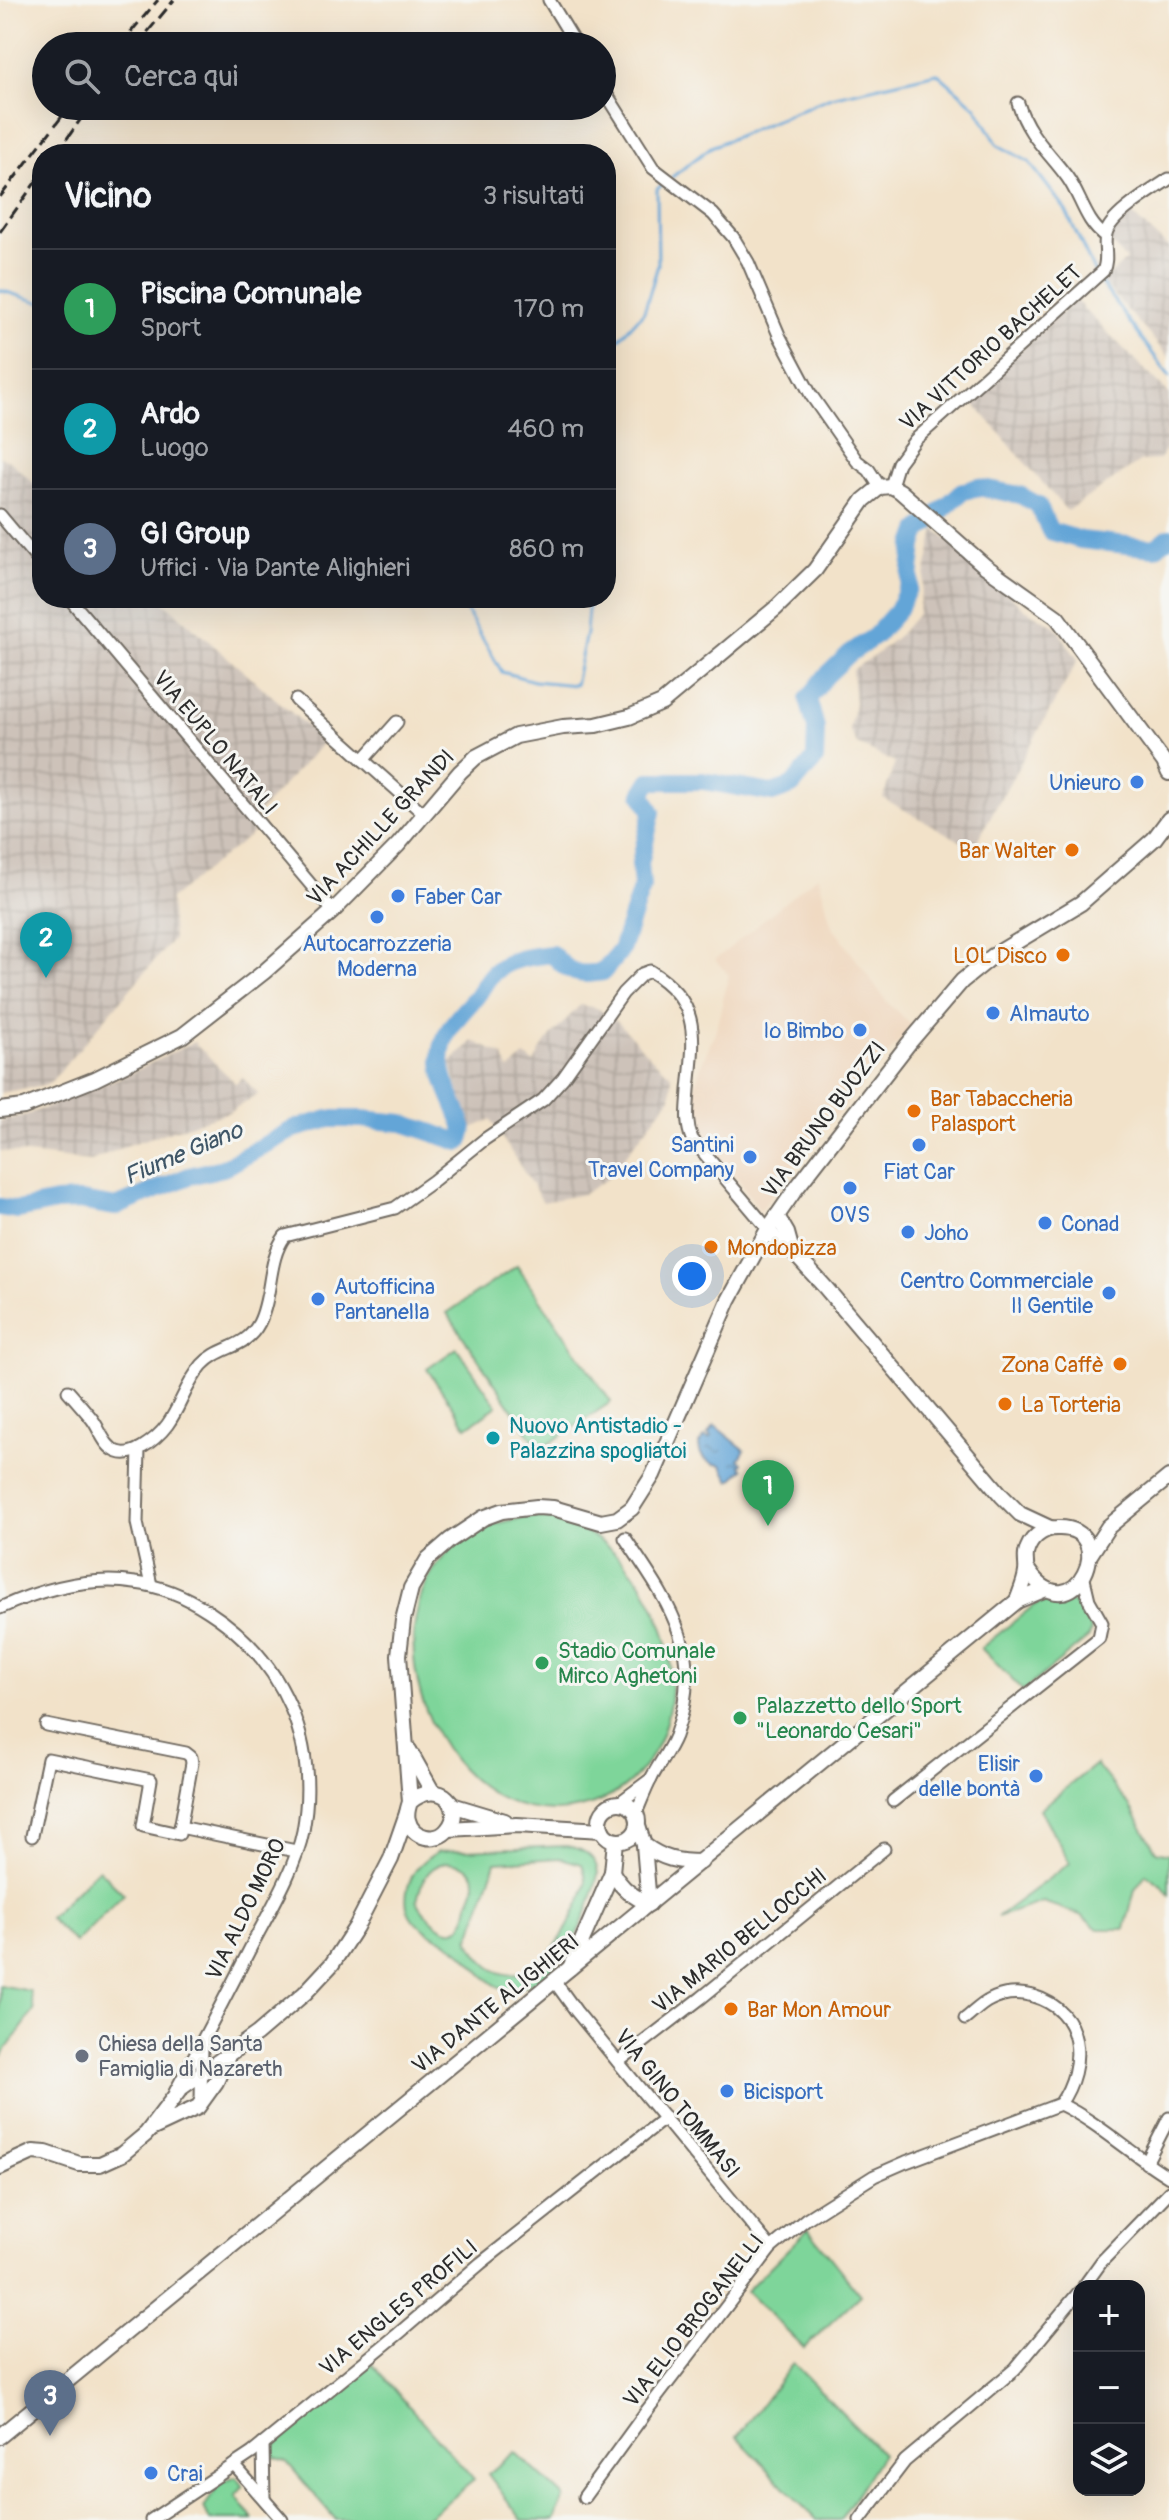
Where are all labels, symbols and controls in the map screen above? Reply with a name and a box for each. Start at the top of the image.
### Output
search box [32,32,616,120]
icon: search [60,54,104,98]
text: Cerca qui [124,58,238,95]
text: Vicino [64,175,152,218]
text: 3 risultati [483,180,584,212]
street label: VIA VITTORIO BACHELET [894,259,1088,437]
text: Piscina Comunale [140,275,361,312]
text: 1 [85,293,95,325]
text: 170 m [514,293,584,325]
text: Sport [140,312,201,344]
text: Ardo [140,395,200,432]
text: 2 [83,413,97,445]
text: 460 m [507,413,584,445]
text: Luogo [140,432,209,464]
text: GI Group [140,515,250,552]
text: 3 [83,533,97,565]
text: 860 m [509,533,584,565]
text: Uffici · Via Dante Alighieri [140,552,410,584]
street label: VIA EUPLO NATALI [147,665,284,820]
street label: VIA ACHILLE GRANDI [301,744,461,912]
place label: Unieuro [1049,769,1121,797]
marker: Unieuro [1128,773,1146,791]
place label: Bar Walter [959,837,1056,865]
marker: Bar Walter [1063,841,1081,859]
place label: Faber Car [414,883,502,911]
marker: Faber Car [389,887,407,905]
marker: Autocarrozzeria Moderna [368,908,386,926]
pin: 2 [20,912,72,978]
place label: Autocarrozzeria Moderna [302,930,452,983]
place label: LOL Disco [953,942,1047,970]
marker: LOL Disco [1054,946,1072,964]
place label: Almauto [1009,1000,1090,1028]
marker: Almauto [984,1004,1002,1022]
place label: Io Bimbo [763,1017,844,1045]
marker: Io Bimbo [851,1021,869,1039]
street label: VIA BRUNO BUOZZI [756,1036,892,1204]
place label: Bar Tabaccheria Palasport [930,1085,1073,1138]
marker: Bar Tabaccheria Palasport [905,1102,923,1120]
water label: Fiume Giano [120,1115,249,1191]
place label: Santini Travel Company [588,1131,734,1184]
marker: Fiat Car [910,1136,928,1154]
marker: Santini Travel Company [741,1148,759,1166]
place label: Fiat Car [883,1158,955,1186]
marker: OVS [841,1179,859,1197]
place label: OVS [830,1201,870,1229]
place label: Conad [1061,1210,1120,1238]
marker: Conad [1036,1214,1054,1232]
place label: Joho [924,1219,969,1247]
marker: Joho [899,1223,917,1241]
place label: Mondopizza [727,1234,837,1262]
marker: Mondopizza [702,1238,720,1256]
your location [672,1256,712,1296]
place label: Centro Commerciale Il Gentile [900,1267,1093,1320]
place label: Autofficina Pantanella [334,1273,435,1326]
marker: Centro Commerciale Il Gentile [1100,1284,1118,1302]
marker: Autofficina Pantanella [309,1290,327,1308]
place label: Zona Caffè [1001,1351,1104,1379]
marker: Zona Caffè [1111,1355,1129,1373]
place label: La Torteria [1021,1391,1121,1419]
marker: La Torteria [996,1395,1014,1413]
place label: Nuovo Antistadio - Palazzina spogliatoi [509,1412,687,1465]
marker: Nuovo Antistadio - Palazzina spogliatoi [484,1429,502,1447]
pin: 1 [742,1460,794,1526]
place label: Stadio Comunale Mirco Aghetoni [558,1637,715,1690]
marker: Stadio Comunale Mirco Aghetoni [533,1654,551,1672]
place label: Palazzetto dello Sport "Leonardo Cesari" [756,1692,962,1745]
marker: Palazzetto dello Sport "Leonardo Cesari" [731,1709,749,1727]
place label: Elisir delle bontà [919,1750,1020,1803]
marker: Elisir delle bontà [1027,1767,1045,1785]
street label: VIA ALDO MORO [200,1834,292,1985]
street label: VIA MARIO BELLOCCHI [647,1862,832,2020]
street label: VIA DANTE ALIGHIERI [406,1928,585,2080]
place label: Bar Mon Amour [747,1996,891,2024]
marker: Bar Mon Amour [722,2000,740,2018]
street label: VIA GINO TOMMASI [608,2023,746,2184]
place label: Chiesa della Santa Famiglia di Nazareth [98,2030,283,2083]
marker: Chiesa della Santa Famiglia di Nazareth [73,2047,91,2065]
place label: Bicisport [743,2078,823,2106]
marker: Bicisport [718,2082,736,2100]
street label: VIA ELIO BROGANELLI [617,2228,770,2413]
street label: VIA ENGLES PROFILI [314,2233,484,2382]
map controls [1073,2280,1145,2496]
button: + [1073,2280,1145,2352]
button: − [1073,2352,1145,2424]
pin: 3 [24,2370,76,2436]
button: layers [1073,2424,1145,2496]
place label: Crai [167,2460,203,2488]
marker: Crai [142,2464,160,2482]

